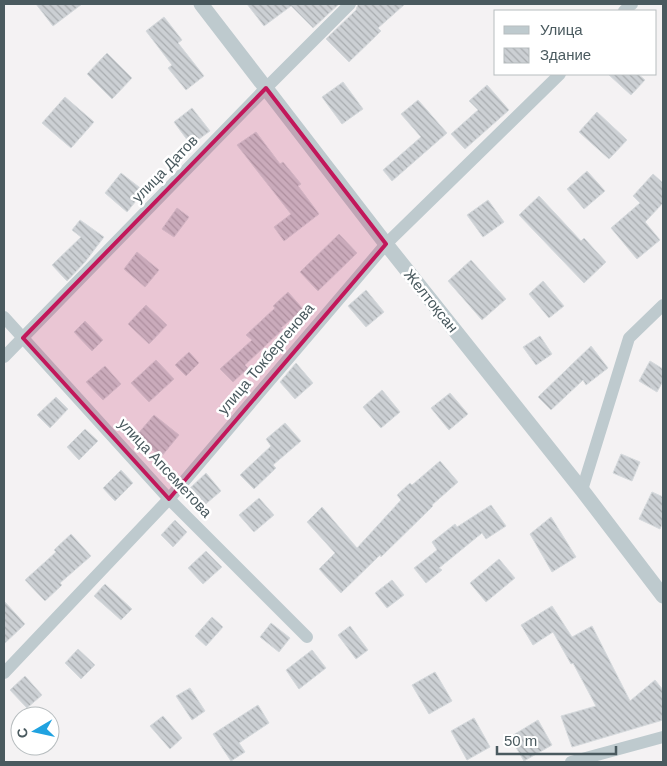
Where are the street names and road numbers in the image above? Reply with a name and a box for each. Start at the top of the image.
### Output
street label: улица Датов [128,132,201,206]
street label: Желтоқсан [401,266,462,336]
street label: улица Токбергенова [214,299,318,418]
street label: улица Апсеметова [115,415,216,521]

